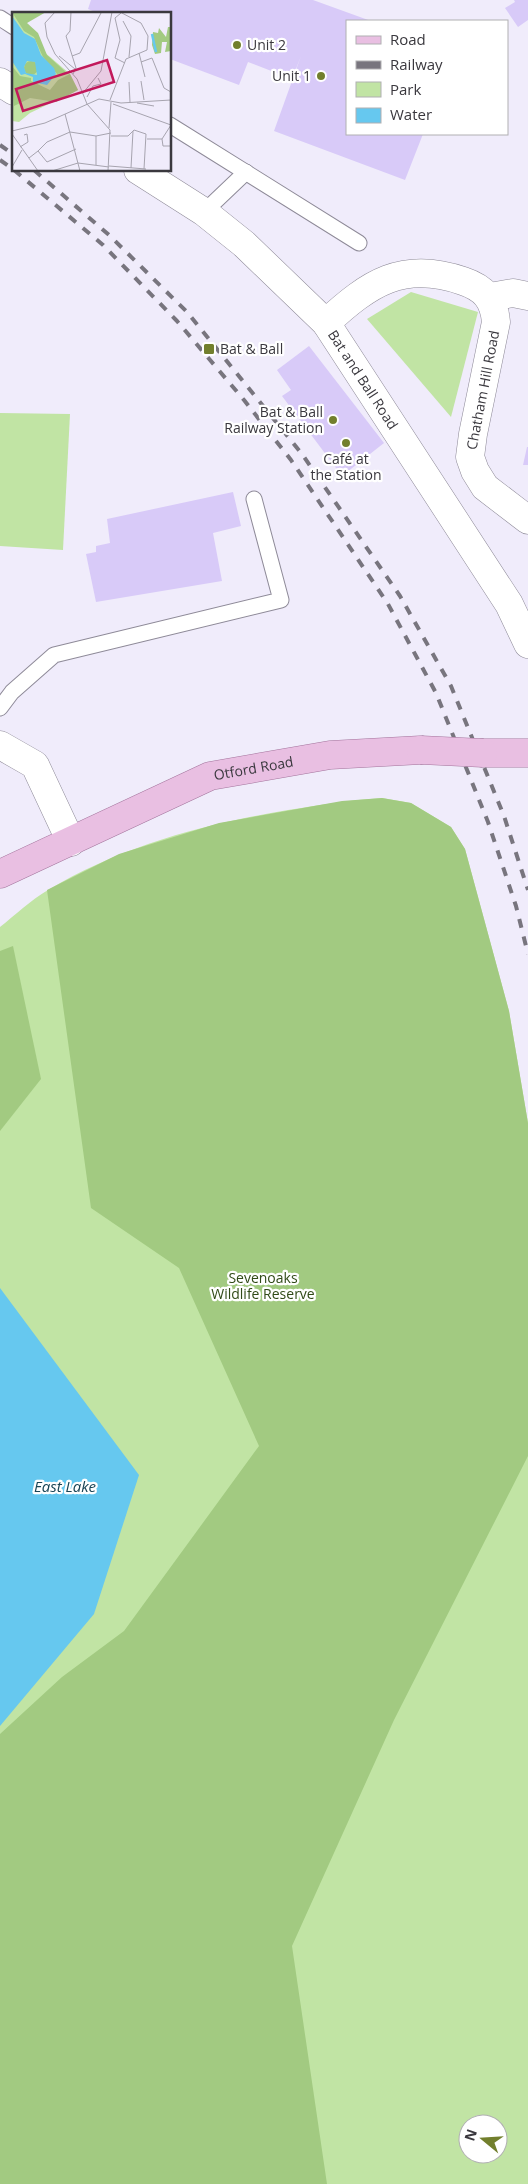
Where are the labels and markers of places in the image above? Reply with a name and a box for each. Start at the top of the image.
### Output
place label: Unit 2 [247,35,286,54]
marker: Unit 2 [231,39,243,51]
place label: Unit 1 [272,66,311,85]
marker: Unit 1 [315,70,327,82]
place label: Bat & Ball [220,339,283,358]
marker: Bat & Ball [202,342,216,356]
place label: Bat & Ball Railway Station [224,402,323,437]
marker: Bat & Ball Railway Station [327,414,339,426]
marker: Café at the Station [340,437,352,449]
place label: Café at the Station [310,449,382,484]

